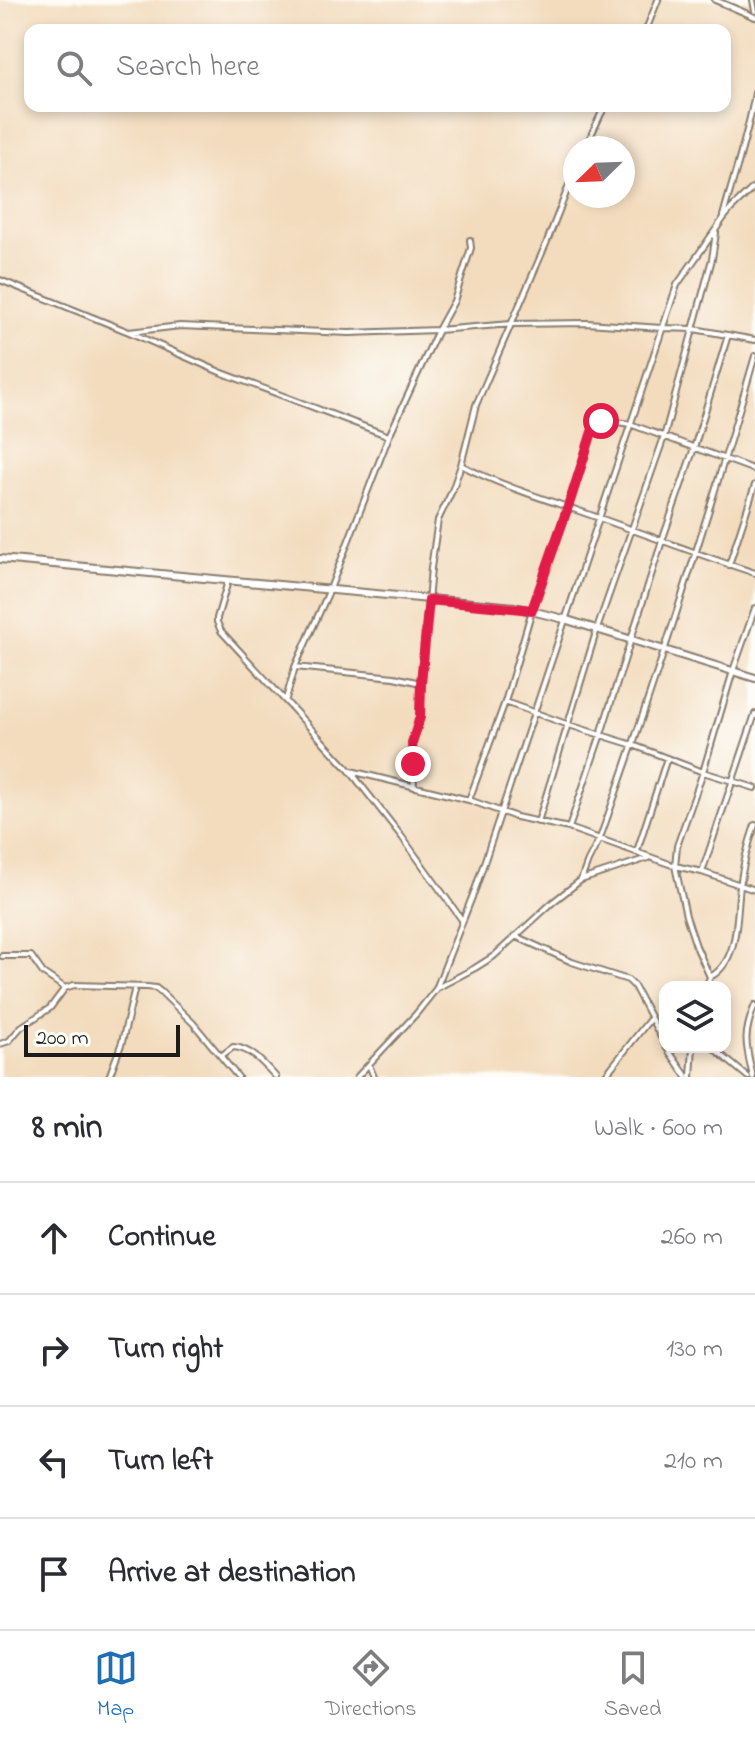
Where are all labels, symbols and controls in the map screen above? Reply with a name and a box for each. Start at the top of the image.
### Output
search box [24,24,731,112]
icon: search [52,46,96,90]
text: Search here [116,46,260,90]
north arrow [563,136,635,208]
route start [583,403,619,439]
route end [395,746,431,782]
map controls [659,981,731,1053]
button: layers [659,981,731,1053]
scale bar [24,1021,180,1057]
text: 200 m [36,1023,89,1055]
text: 8 min [32,1104,103,1154]
text: Walk · 600 m [594,1110,723,1148]
icon: ahead [32,1216,76,1260]
text: Continue [108,1216,216,1260]
text: 260 m [661,1219,723,1257]
icon: right [32,1328,76,1372]
text: Turn right [108,1328,223,1372]
text: 130 m [666,1331,723,1369]
icon: left [32,1440,76,1484]
text: Turn left [108,1440,213,1484]
text: 210 m [664,1443,723,1481]
icon: arrive [32,1552,76,1596]
text: Arrive at destination [108,1552,356,1596]
tab: Map [94,1646,138,1726]
tab: Directions [325,1646,417,1726]
tab: Saved [604,1646,661,1726]

